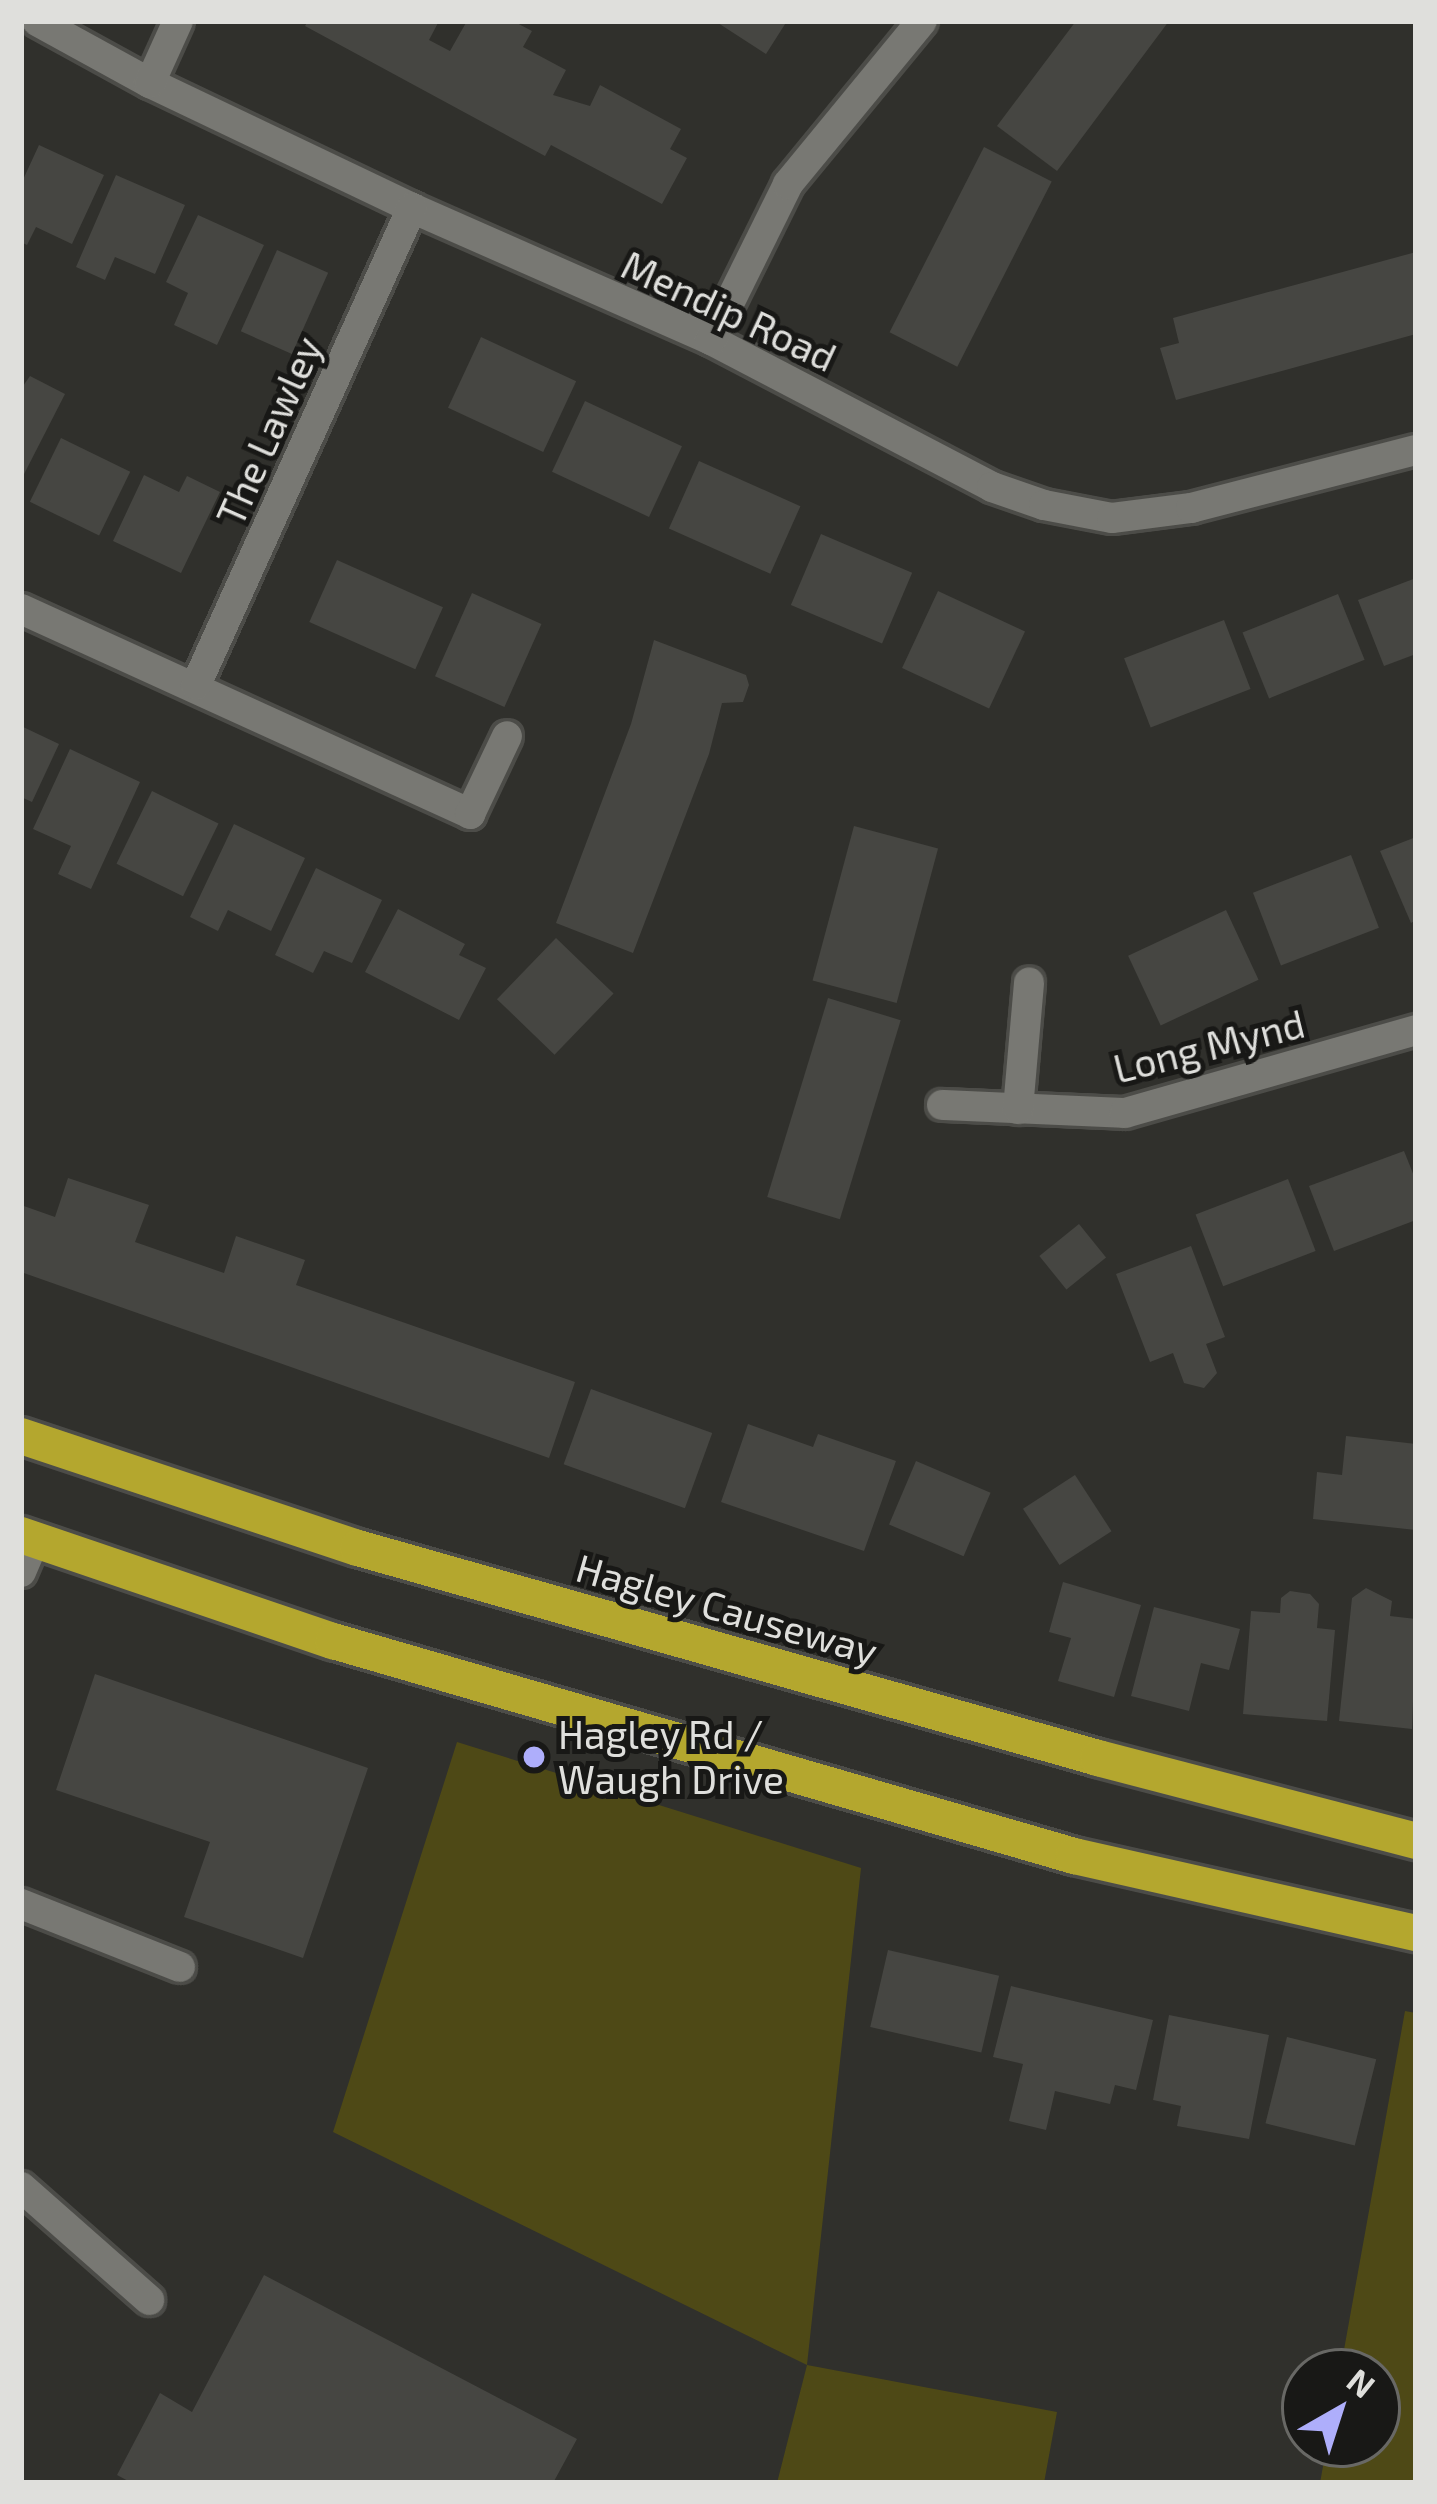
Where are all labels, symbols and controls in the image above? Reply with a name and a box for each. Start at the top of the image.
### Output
street label: Mendip Road [614,241,844,381]
street label: The Lawley [207,329,331,533]
street label: Long Mynd [1109,1000,1309,1092]
street label: Hagley Causeway [571,1544,883,1674]
place label: Hagley Rd / Waugh Drive [558,1712,784,1803]
marker: Hagley Rd / Waugh Drive [521,1744,547,1770]
north arrow [1281,2348,1401,2468]
text: N [1340,2359,1384,2405]

